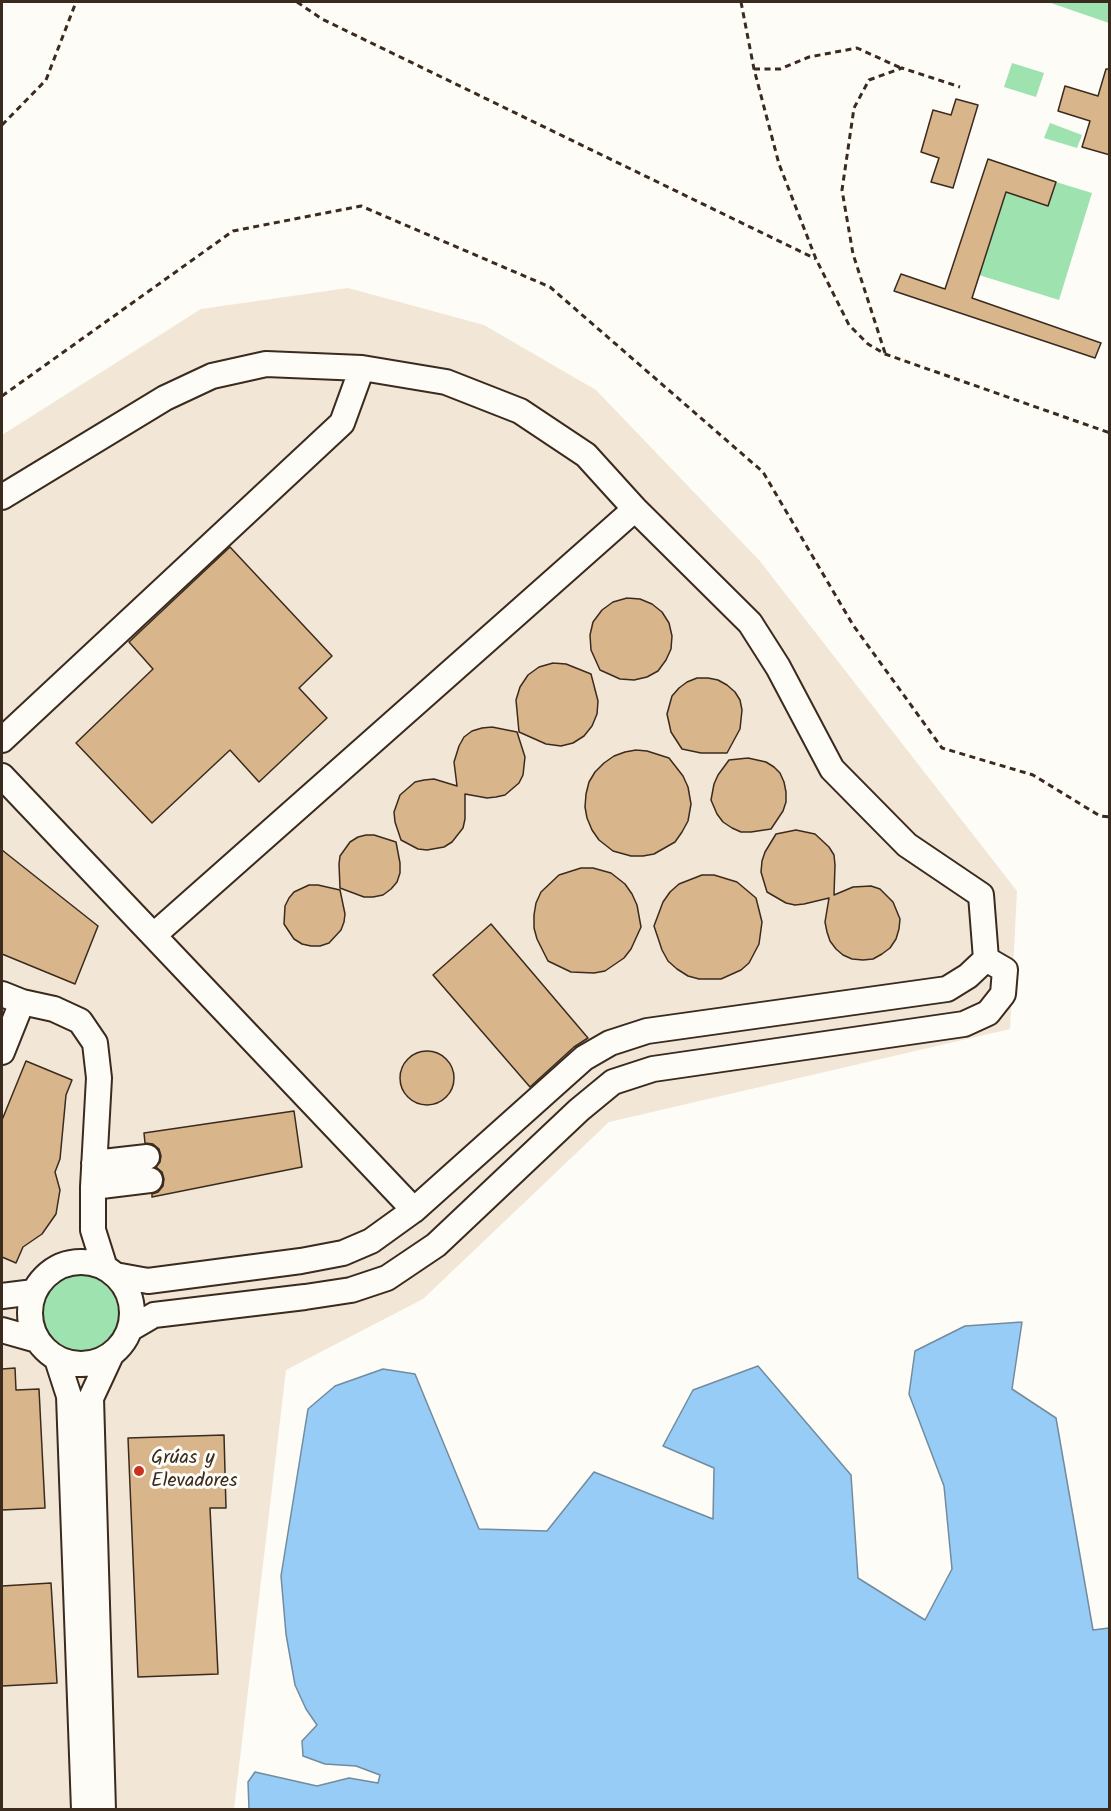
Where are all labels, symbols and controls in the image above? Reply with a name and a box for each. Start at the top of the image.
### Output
place label: Grúas y Elevadores [151,1448,238,1495]
marker: Grúas y Elevadores [132,1464,146,1478]

